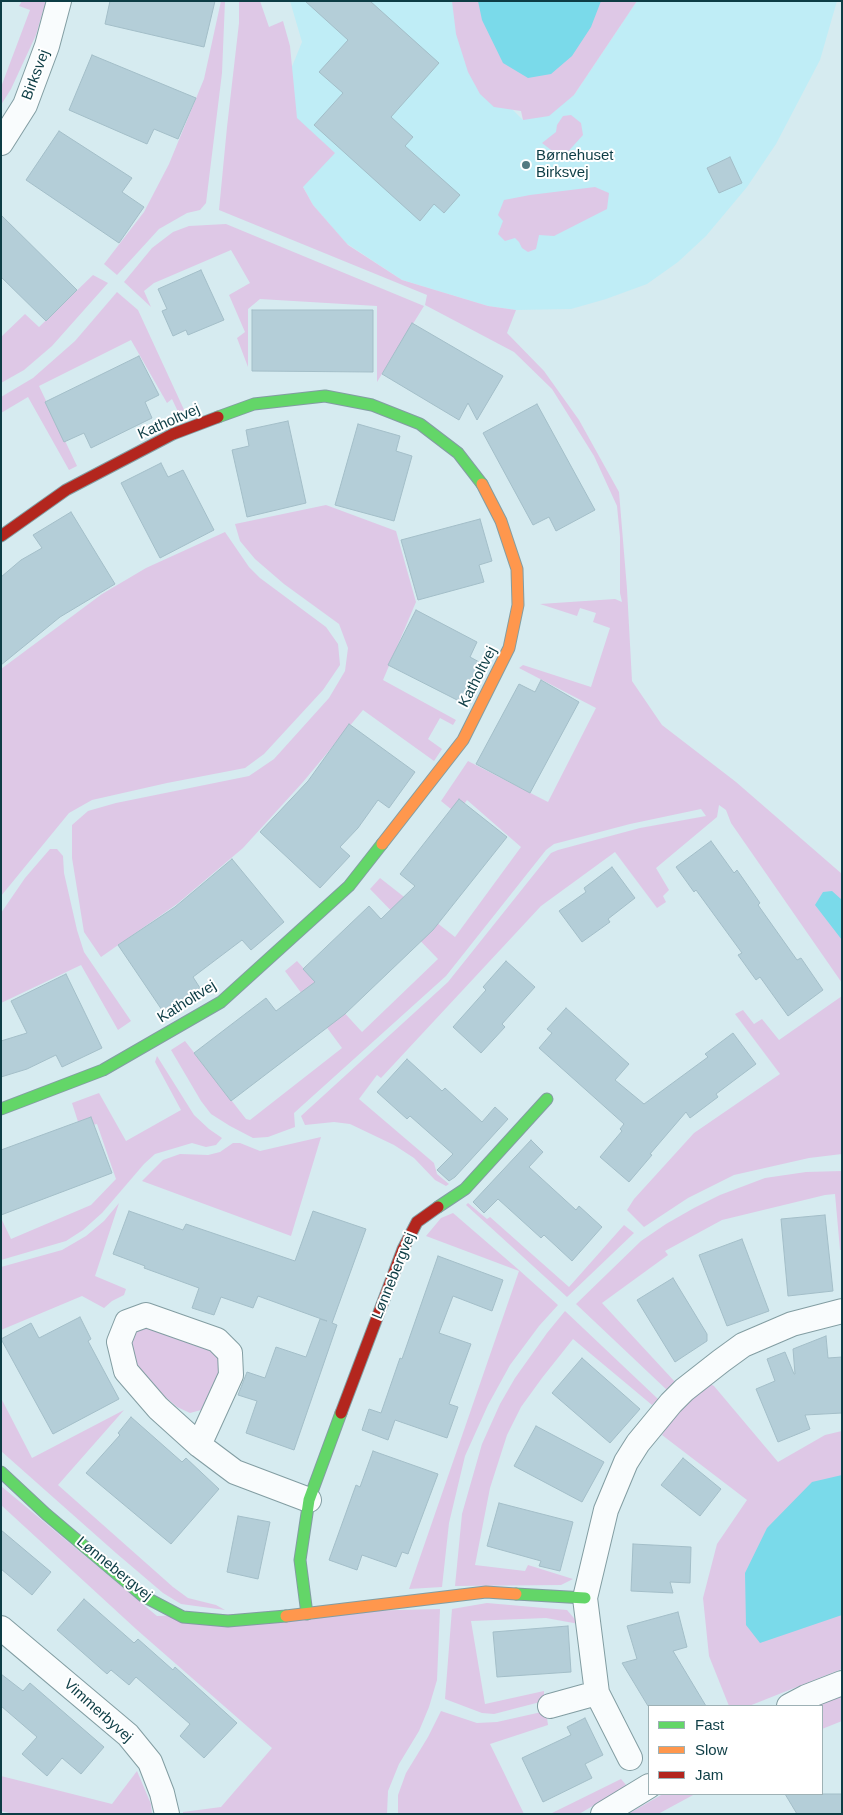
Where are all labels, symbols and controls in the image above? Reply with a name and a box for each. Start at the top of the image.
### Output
street label: Birksvej [18,47,54,103]
place label: Børnehuset Birksvej [536,147,614,182]
marker: Børnehuset Birksvej [520,159,532,171]
street label: Katholtvej [135,400,203,444]
street label: Katholtvej [455,644,501,710]
street label: Katholtvej [154,977,220,1027]
street label: Lønnebergvej [368,1230,420,1322]
street label: Lønnebergvej [73,1533,155,1605]
street label: Vimmerbyvej [60,1675,136,1747]
legend [648,1705,823,1795]
text: Fast [695,1716,724,1733]
text: Slow [695,1741,728,1758]
text: Jam [695,1766,723,1783]

